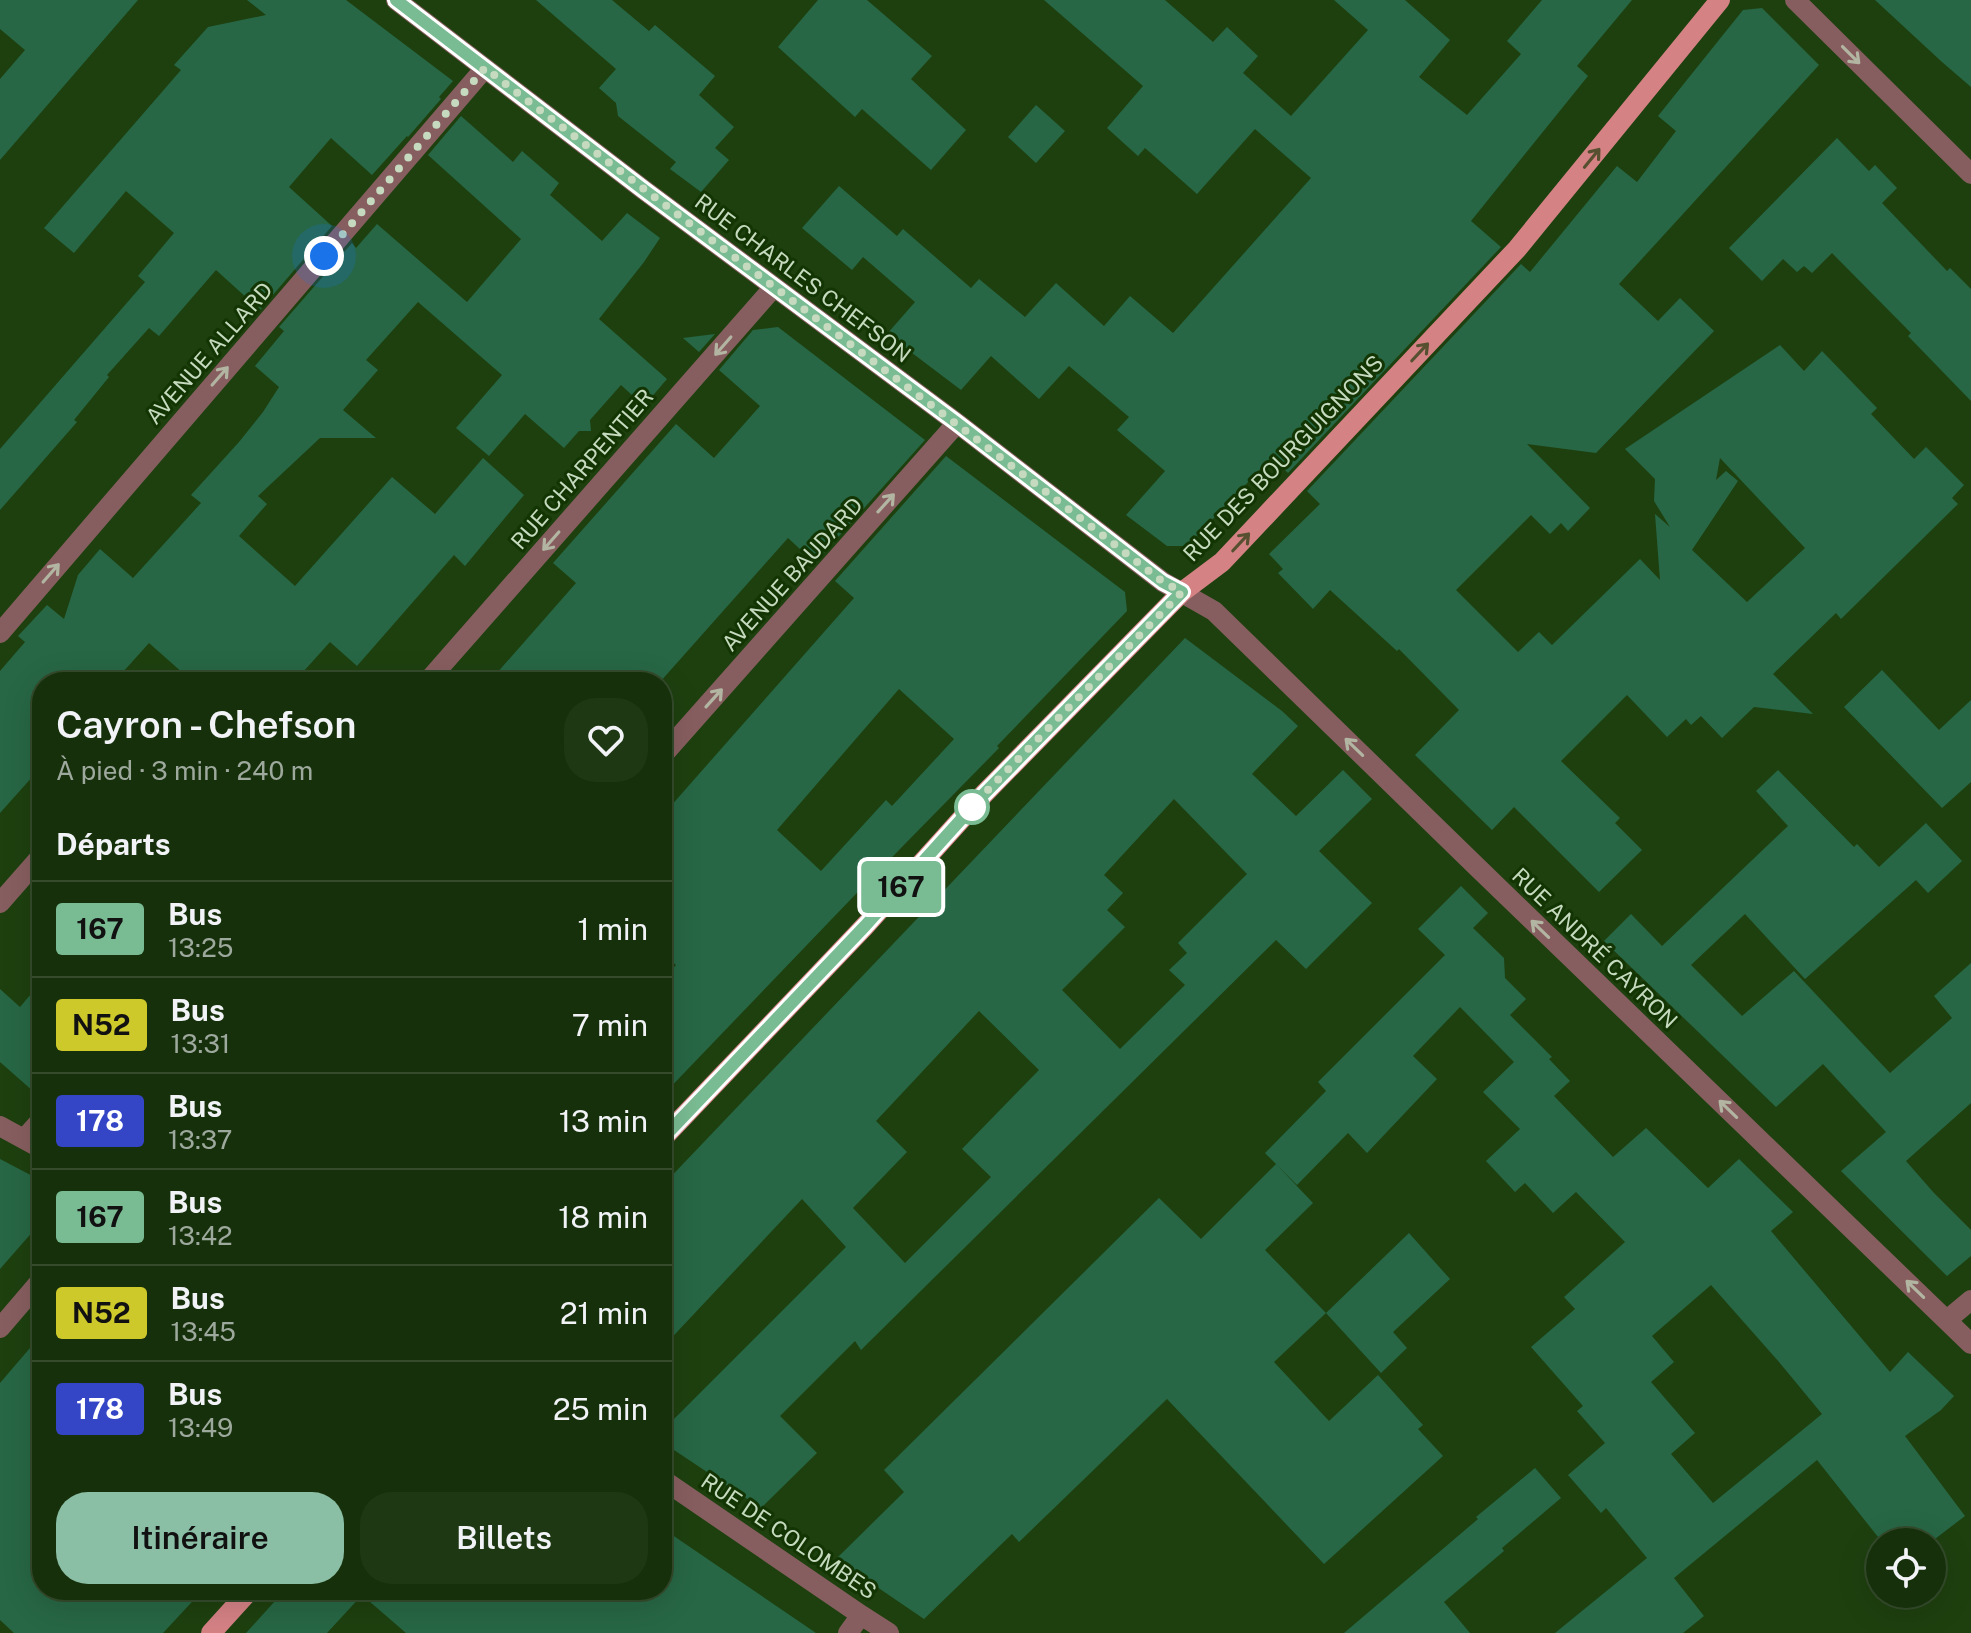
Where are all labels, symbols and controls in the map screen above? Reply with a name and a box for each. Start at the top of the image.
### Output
one-way arrow [1841,45,1860,64]
one-way arrow [1582,147,1600,168]
street label: RUE CHARLES CHEFSON [690,188,916,368]
your location [304,236,344,276]
street label: AVENUE ALLARD [140,277,278,429]
one-way arrow [714,335,732,355]
one-way arrow [1410,343,1428,363]
street label: RUE DES BOURGUIGNONS [1178,350,1388,566]
one-way arrow [211,367,229,387]
street label: RUE CHARPENTIER [505,384,659,554]
street label: AVENUE BAUDARD [716,492,868,656]
one-way arrow [877,494,895,514]
one-way arrow [542,531,560,551]
one-way arrow [1232,532,1250,552]
one-way arrow [42,564,60,584]
one-way arrow [704,688,722,708]
button: heart [564,698,648,782]
text: Cayron - Chefson [56,702,357,747]
one-way arrow [1345,738,1364,757]
text: À pied · 3 min · 240 m [56,755,313,786]
unlabelled marker [955,790,989,824]
text: Départs [56,826,170,862]
line badge: 167 [855,861,947,913]
street label: RUE ANDRÉ CAYRON [1507,862,1683,1034]
text: 167 [877,870,925,903]
text: Bus [168,896,222,932]
text: 1 min [578,911,648,947]
text: 167 [76,912,124,945]
one-way arrow [1531,920,1551,938]
text: 13:25 [168,932,234,963]
text: Bus [171,992,225,1028]
text: 7 min [572,1007,648,1043]
text: N52 [72,1008,131,1041]
text: 13:31 [171,1028,230,1059]
text: Bus [168,1088,222,1124]
one-way arrow [1719,1100,1738,1119]
text: 13 min [559,1103,648,1139]
text: 178 [76,1104,124,1137]
text: 13:37 [168,1124,232,1155]
text: Bus [168,1184,222,1220]
text: 18 min [558,1199,648,1235]
text: 167 [76,1200,124,1233]
text: 13:42 [168,1220,233,1251]
text: Bus [171,1280,225,1316]
one-way arrow [1906,1280,1925,1299]
text: 21 min [560,1295,648,1331]
text: N52 [72,1296,131,1329]
text: 13:45 [171,1316,236,1347]
text: Bus [168,1376,222,1412]
text: 25 min [553,1391,648,1427]
text: 178 [76,1392,124,1425]
text: 13:49 [168,1412,233,1443]
street label: RUE DE COLOMBES [696,1468,882,1604]
button: Itinéraire [56,1492,344,1584]
button: Billets [360,1492,648,1584]
map controls [1866,1528,1946,1608]
button: locate [1866,1528,1946,1608]

